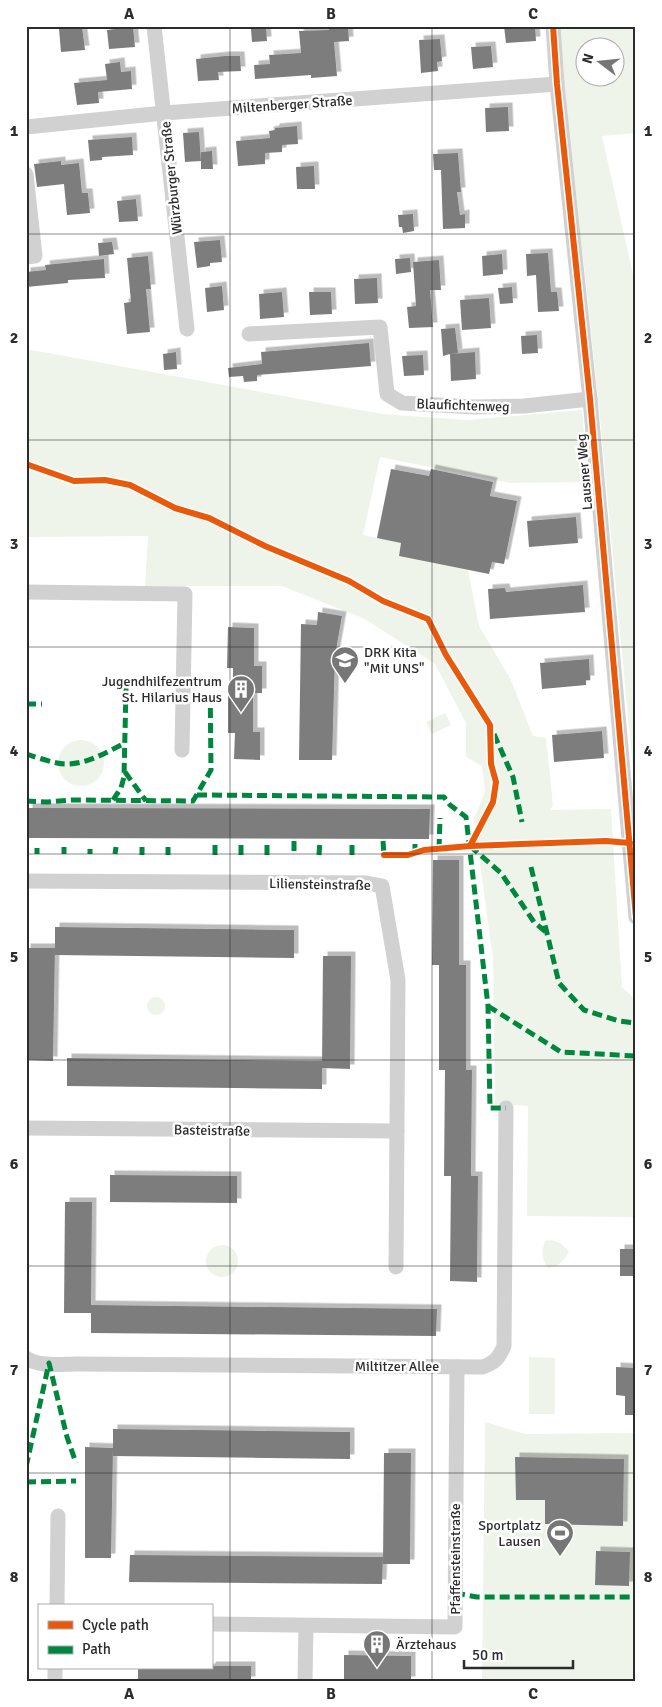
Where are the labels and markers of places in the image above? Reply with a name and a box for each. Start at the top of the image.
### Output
place label: DRK Kita "Mit UNS" [364,644,424,677]
school or university icon: DRK Kita "Mit UNS" [330,645,360,684]
place label: Jugendhilfezentrum St. Hilarius Haus [102,673,222,706]
building icon: Jugendhilfezentrum St. Hilarius Haus [226,674,256,713]
place label: Sportplatz Lausen [478,1517,541,1550]
sports icon: Sportplatz Lausen [545,1518,575,1557]
building icon: Ärztehaus [362,1629,392,1668]
place label: Ärztehaus [396,1636,456,1653]

